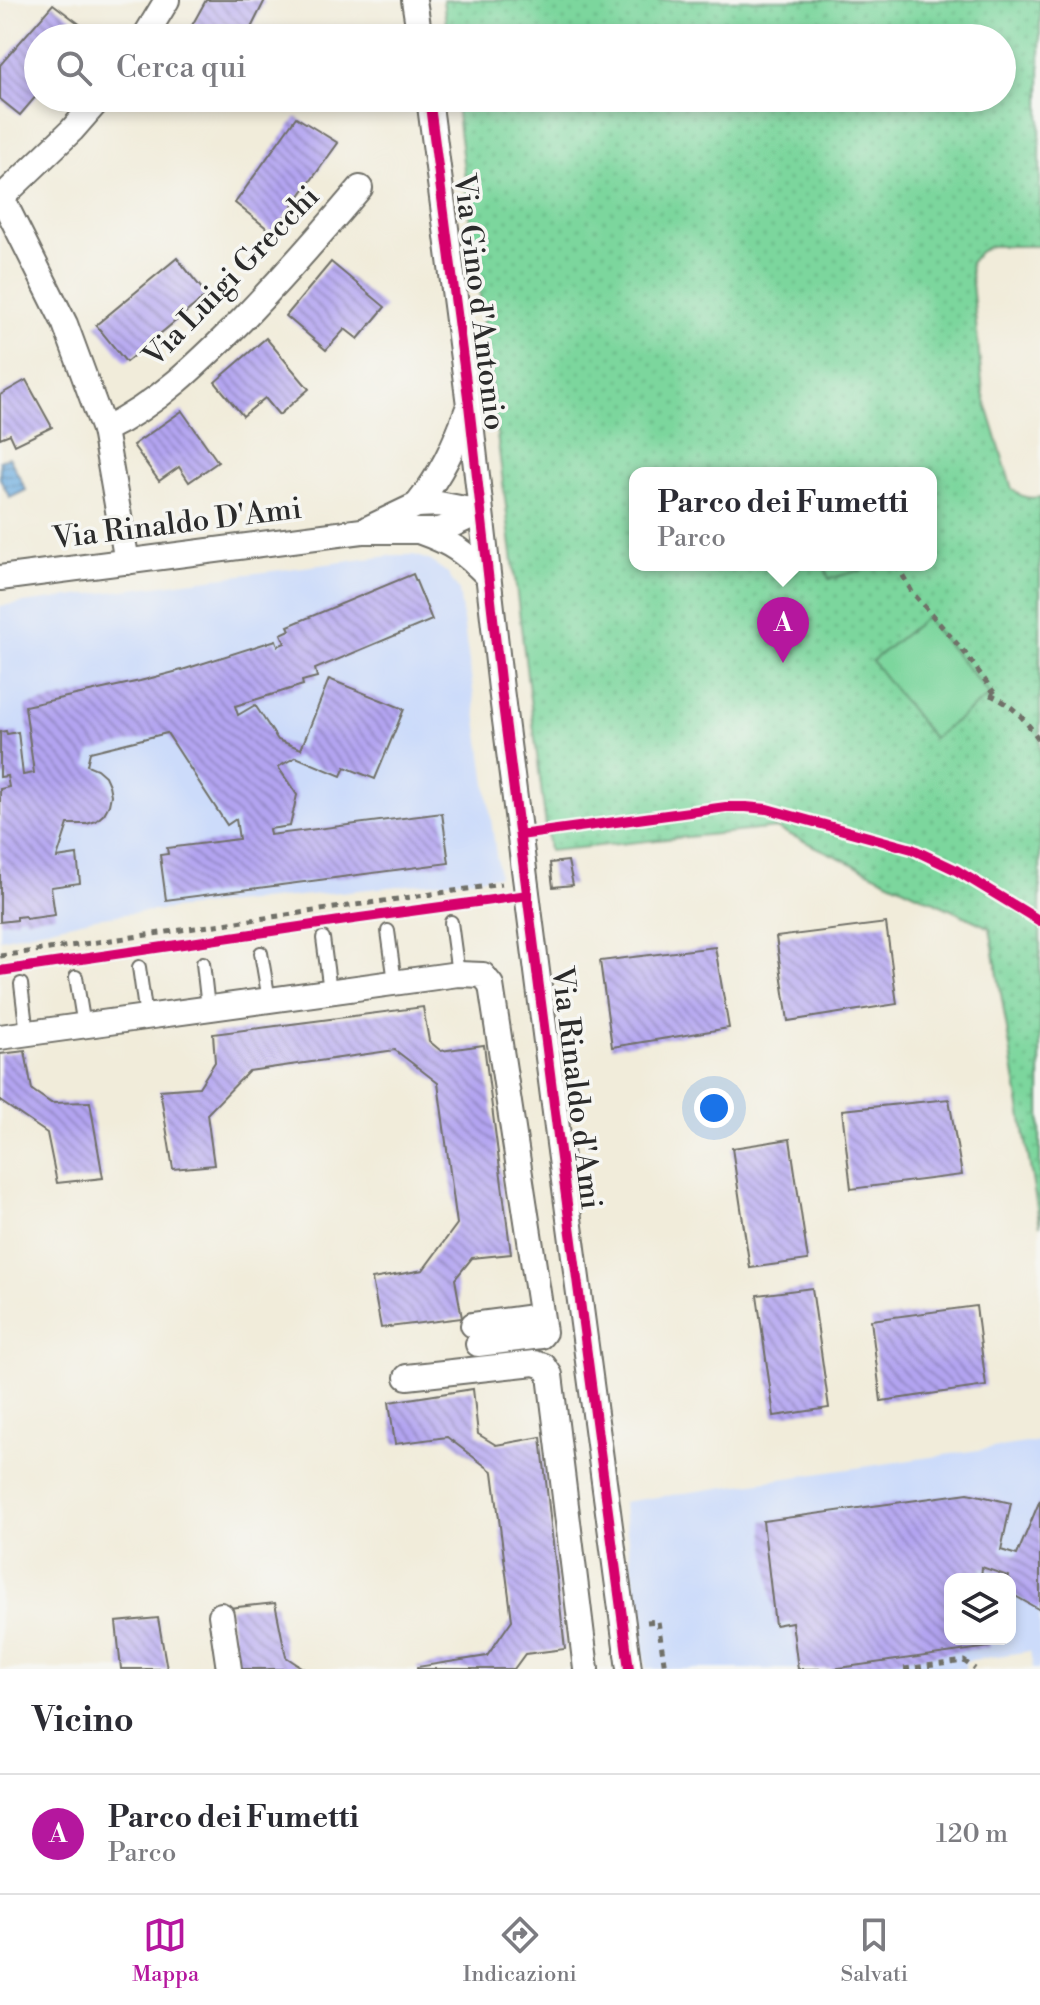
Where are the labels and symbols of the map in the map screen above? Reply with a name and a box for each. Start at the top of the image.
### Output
street label: Via Gino d'Antonio [444,171,514,432]
street label: Via Luigi Grecchi [135,178,328,376]
street label: Via Rinaldo D'Ami [50,490,304,558]
pin: A [757,597,809,663]
street label: Via Rinaldo d'Ami [542,964,610,1212]
your location [694,1088,734,1128]

